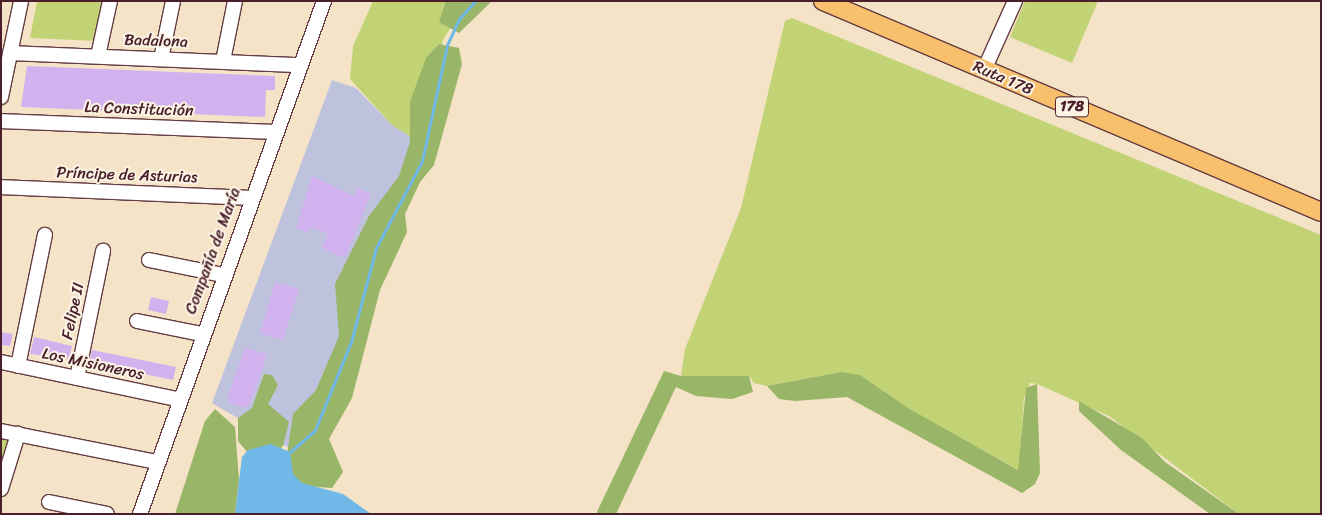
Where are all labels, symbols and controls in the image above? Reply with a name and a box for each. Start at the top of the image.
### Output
street label: Badalona [124,30,188,52]
street label: Ruta 178 [970,57,1036,99]
road number: 178 [1054,94,1090,120]
street label: La Constitución [84,97,194,121]
street label: Príncipe de Asturias [55,163,199,187]
street label: Compañía de María [181,185,245,317]
street label: Felipe II [58,281,88,341]
street label: Los Misioneros [41,344,145,384]

